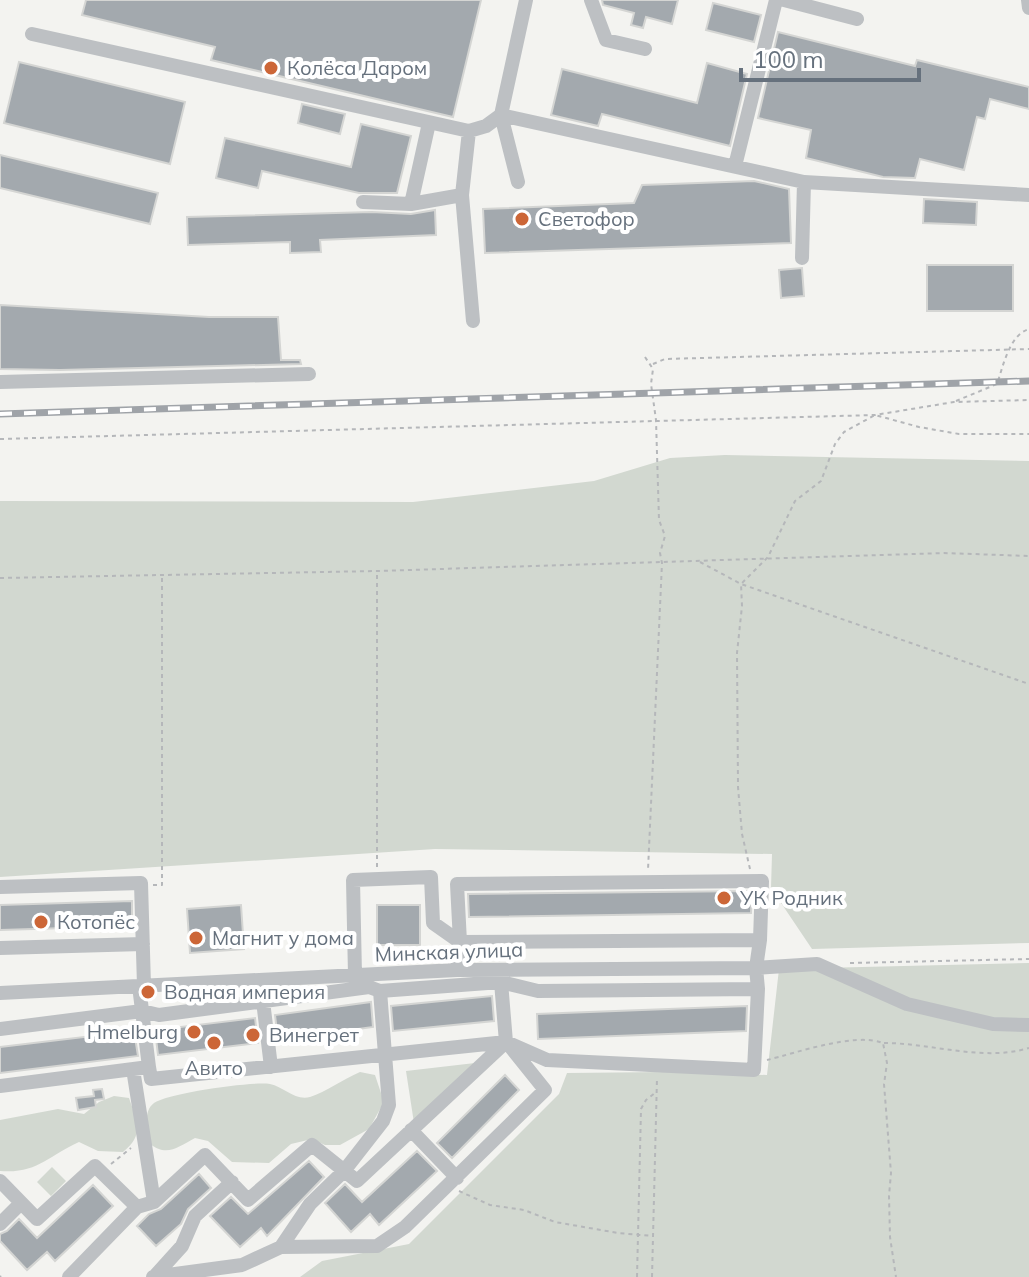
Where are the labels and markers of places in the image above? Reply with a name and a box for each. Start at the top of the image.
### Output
place label: Колёса Даром [287,55,427,80]
marker: Колёса Даром [262,59,280,77]
place label: Светофор [538,206,635,231]
marker: Светофор [513,210,531,228]
place label: УК Родник [739,885,843,910]
marker: УК Родник [715,889,733,907]
place label: Котопёс [57,909,135,934]
marker: Котопёс [32,913,50,931]
place label: Магнит у дома [212,925,354,950]
marker: Магнит у дома [187,929,205,947]
place label: Водная империя [164,979,325,1004]
marker: Водная империя [139,983,157,1001]
place label: Hmelburg [87,1019,178,1044]
place label: Винегрет [269,1022,360,1047]
marker: Hmelburg [185,1023,203,1041]
marker: Винегрет [244,1026,262,1044]
marker: Авито [205,1034,223,1052]
place label: Авито [185,1055,243,1080]

